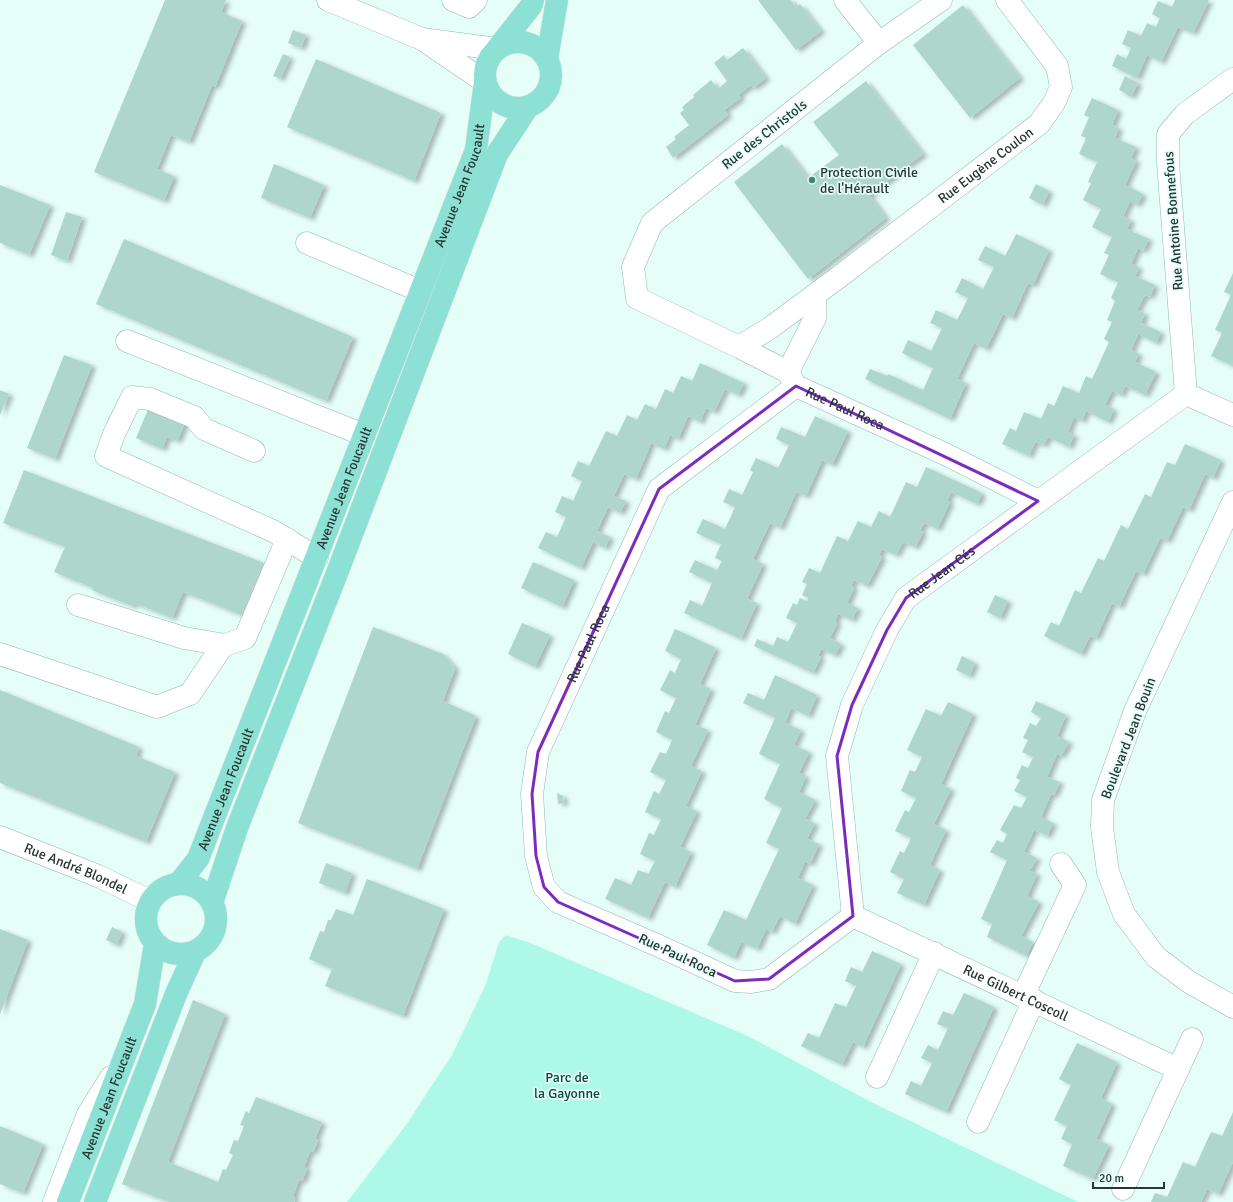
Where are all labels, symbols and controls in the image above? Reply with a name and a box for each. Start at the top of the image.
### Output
street label: Rue des Christols [718,96,810,173]
street label: Avenue Jean Foucault [431,123,488,250]
street label: Rue Eugène Coulon [935,124,1037,207]
street label: Rue Antoine Bonnefous [1160,151,1187,291]
place label: Protection Civile de l'Hérault [820,164,918,197]
marker: Protection Civile de l'Hérault [807,175,817,185]
street label: Rue Paul Roca [803,384,887,434]
street label: Avenue Jean Foucault [312,424,376,551]
street label: Rue Jean Cés [905,542,979,602]
street label: Rue Paul Roca [563,601,614,685]
street label: Boulevard Jean Bouin [1097,675,1160,801]
street label: Avenue Jean Foucault [194,726,257,853]
street label: Rue André Blondel [22,839,130,898]
street label: Rue Paul Roca [636,930,720,981]
street label: Rue Gilbert Coscoll [960,961,1071,1025]
street label: Avenue Jean Foucault [78,1034,141,1161]
park label: Parc de la Gayonne [534,1069,600,1102]
scale bar [1093,1164,1164,1190]
text: 20 m [1099,1171,1124,1186]

